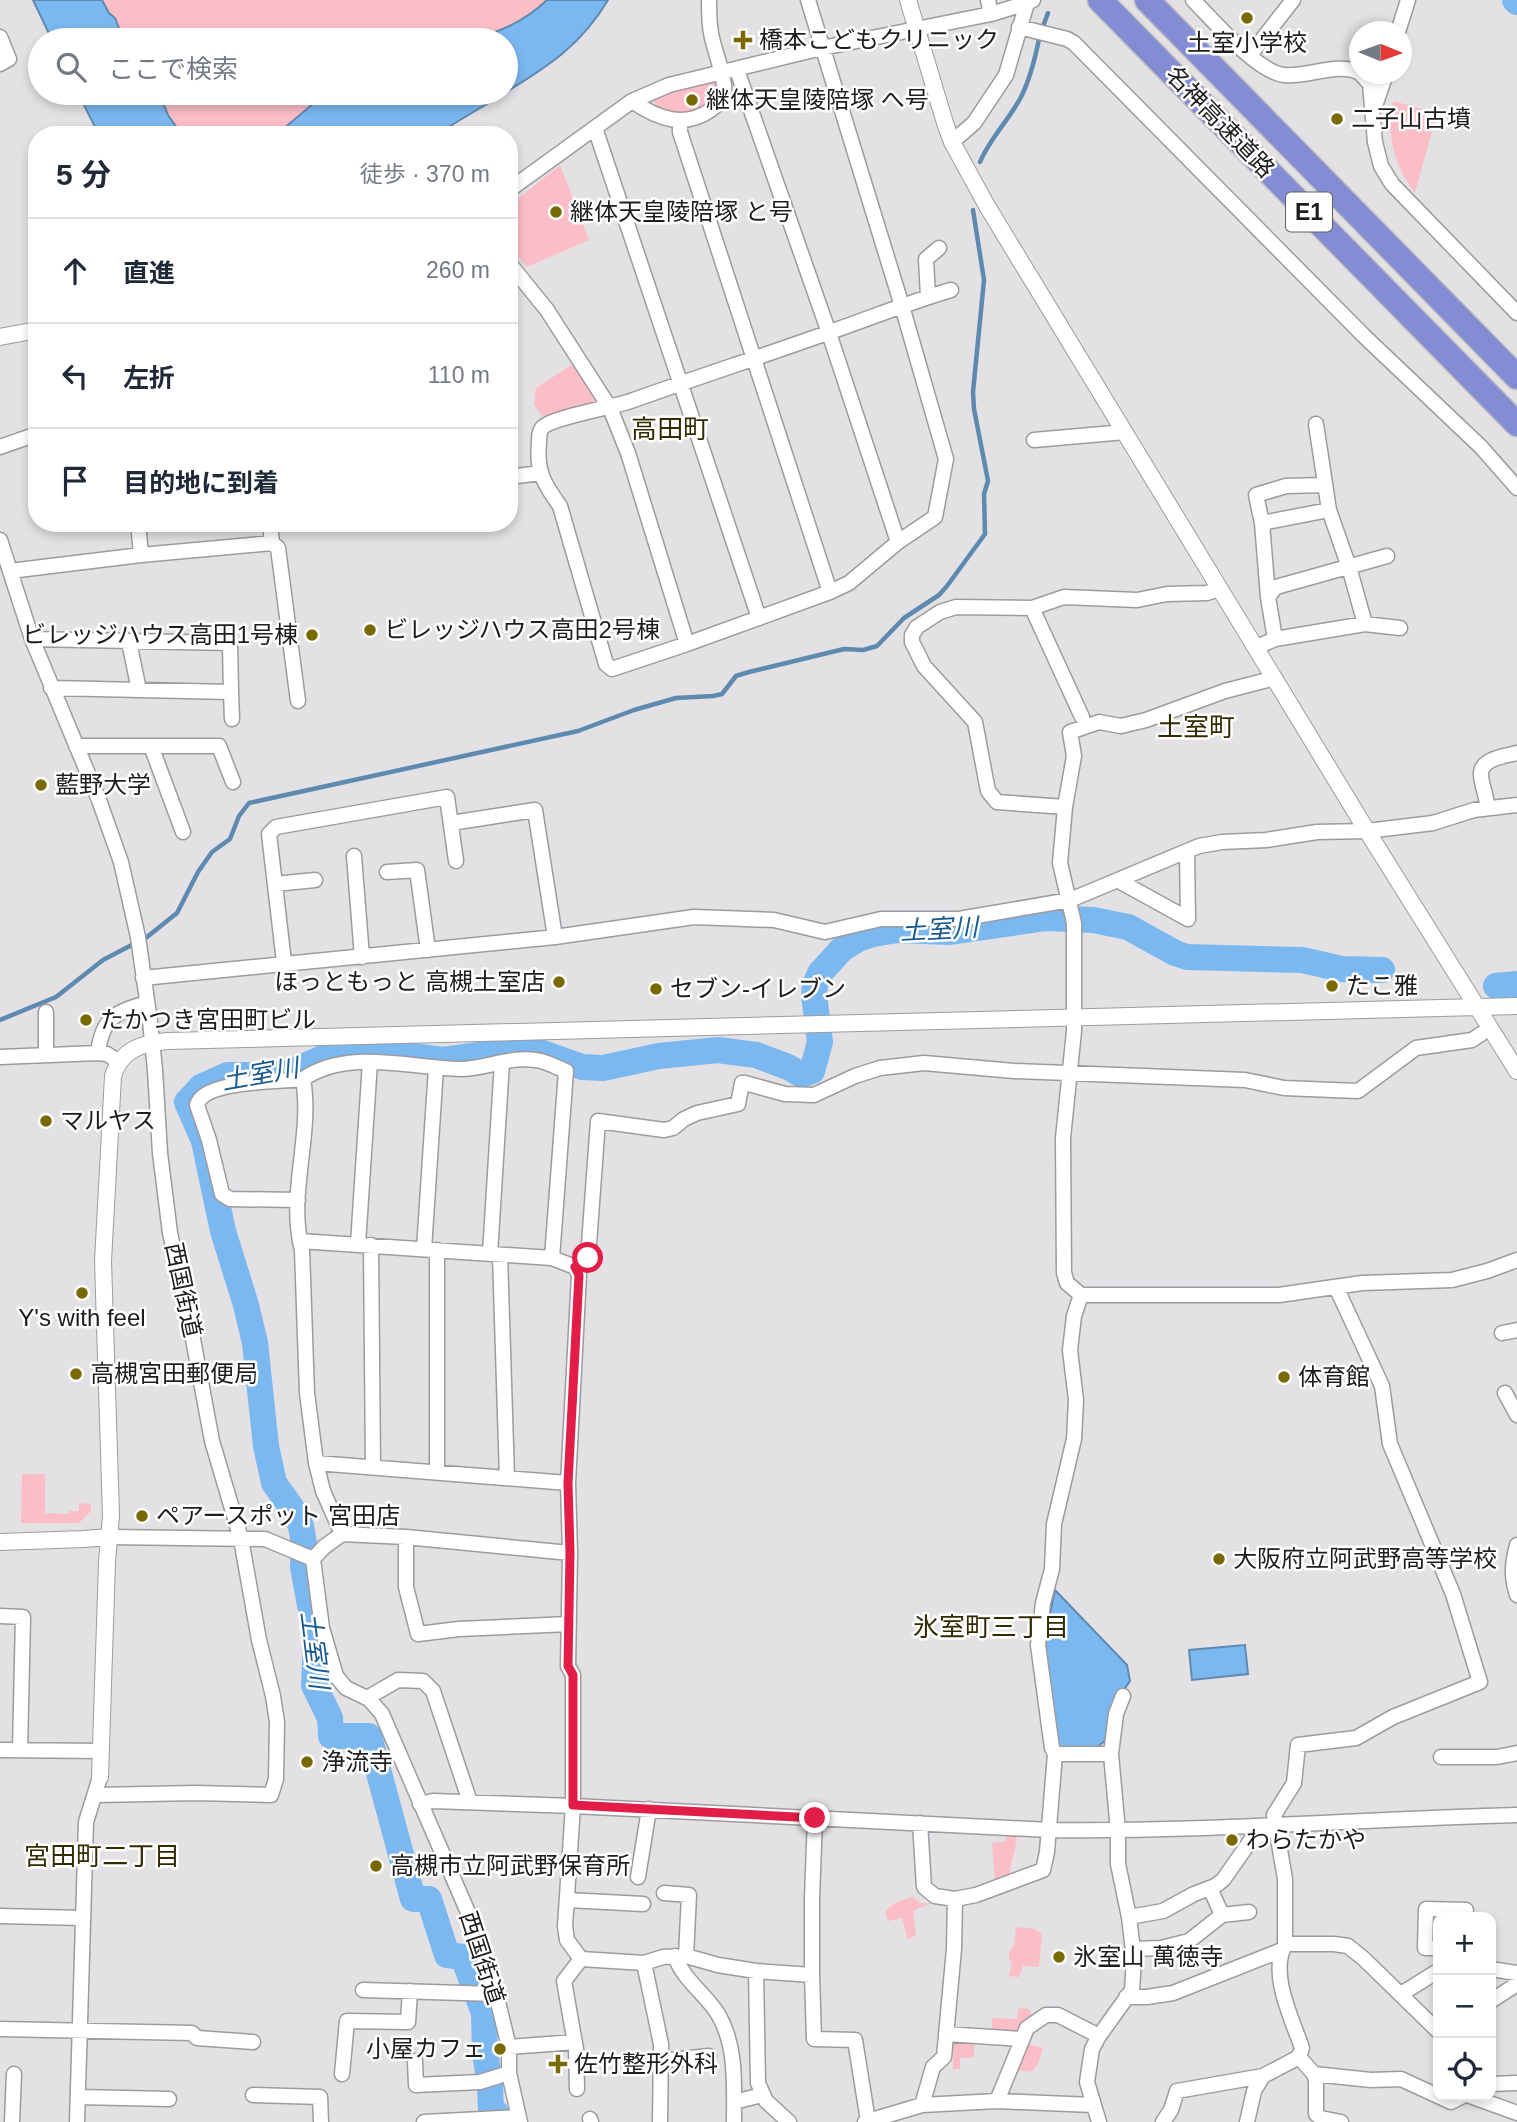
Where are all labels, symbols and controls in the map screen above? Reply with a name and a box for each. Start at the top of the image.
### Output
marker: 土室小学校 [1239,10,1255,26]
north arrow [1349,21,1412,84]
place label: 橋本こどもクリニック [759,26,999,53]
search box [28,28,518,105]
place label: 土室小学校 [1187,29,1307,56]
marker: 橋本こどもクリニック [733,30,753,50]
icon: search [52,48,90,86]
text: ここで検索 [108,54,238,84]
street label: 名神高速道路 [1161,60,1280,183]
place label: 継体天皇陵陪塚 へ号 [706,86,929,113]
marker: 継体天皇陵陪塚 へ号 [684,92,700,108]
place label: 二子山古墳 [1351,105,1471,132]
marker: 二子山古墳 [1329,111,1345,127]
text: 5 分 [56,158,111,191]
text: 徒歩 · 370 m [360,161,490,187]
road number: E1 [1286,192,1332,232]
place label: 継体天皇陵陪塚 と号 [570,198,793,225]
marker: 継体天皇陵陪塚 と号 [548,204,564,220]
icon: ahead [56,252,94,290]
text: 260 m [426,257,490,283]
text: 直進 [123,258,175,288]
icon: left [56,357,94,395]
text: 110 m [428,362,490,388]
text: 左折 [123,363,175,393]
district label: 高田町 [631,414,709,444]
icon: arrive [56,462,94,500]
text: 目的地に到着 [123,468,279,498]
place label: ビレッジハウス高田2号棟 [384,616,660,643]
place label: ビレッジハウス高田1号棟 [22,621,298,648]
marker: ビレッジハウス高田2号棟 [362,622,378,638]
marker: ビレッジハウス高田1号棟 [304,627,320,643]
district label: 土室町 [1157,712,1235,742]
place label: 藍野大学 [55,771,151,798]
marker: 藍野大学 [33,777,49,793]
water label: 土室川 [899,912,982,946]
place label: ほっともっと 高槻土室店 [274,968,545,995]
place label: たこ雅 [1346,972,1418,999]
marker: ほっともっと 高槻土室店 [551,974,567,990]
place label: セブン-イレブン [670,975,846,1002]
marker: たこ雅 [1324,978,1340,994]
marker: セブン-イレブン [648,981,664,997]
place label: たかつき宮田町ビル [100,1006,316,1033]
marker: たかつき宮田町ビル [78,1012,94,1028]
water label: 土室川 [219,1052,304,1096]
place label: マルヤス [60,1107,156,1134]
marker: マルヤス [38,1113,54,1129]
street label: 西国街道 [160,1240,207,1340]
route start [572,1242,603,1273]
marker: Y's with feel [74,1285,90,1301]
place label: Y's with feel [18,1304,146,1331]
place label: 高槻宮田郵便局 [90,1360,258,1387]
place label: 体育館 [1298,1363,1370,1390]
marker: 高槻宮田郵便局 [68,1366,84,1382]
marker: 体育館 [1276,1369,1292,1385]
place label: ペアースポット 宮田店 [156,1502,400,1529]
marker: ペアースポット 宮田店 [134,1508,150,1524]
place label: 大阪府立阿武野高等学校 [1233,1545,1497,1572]
marker: 大阪府立阿武野高等学校 [1211,1551,1227,1567]
water label: 土室川 [295,1609,335,1694]
district label: 氷室町三丁目 [913,1612,1069,1642]
place label: 浄流寺 [321,1748,393,1775]
marker: 浄流寺 [299,1754,315,1770]
route end [799,1802,830,1833]
place label: わらたかや [1246,1826,1366,1853]
marker: わらたかや [1224,1832,1240,1848]
district label: 宮田町二丁目 [24,1841,180,1871]
place label: 高槻市立阿武野保育所 [390,1852,630,1879]
marker: 高槻市立阿武野保育所 [368,1858,384,1874]
street label: 西国街道 [455,1908,510,2008]
map controls [1433,1912,1496,2101]
button: + [1433,1912,1496,1975]
place label: 氷室山 萬徳寺 [1073,1943,1224,1970]
marker: 氷室山 萬徳寺 [1051,1949,1067,1965]
button: − [1433,1975,1496,2038]
place label: 小屋カフェ [366,2035,486,2062]
button: locate [1433,2038,1496,2101]
marker: 小屋カフェ [492,2041,508,2057]
place label: 佐竹整形外科 [574,2050,718,2077]
marker: 佐竹整形外科 [548,2054,568,2074]

